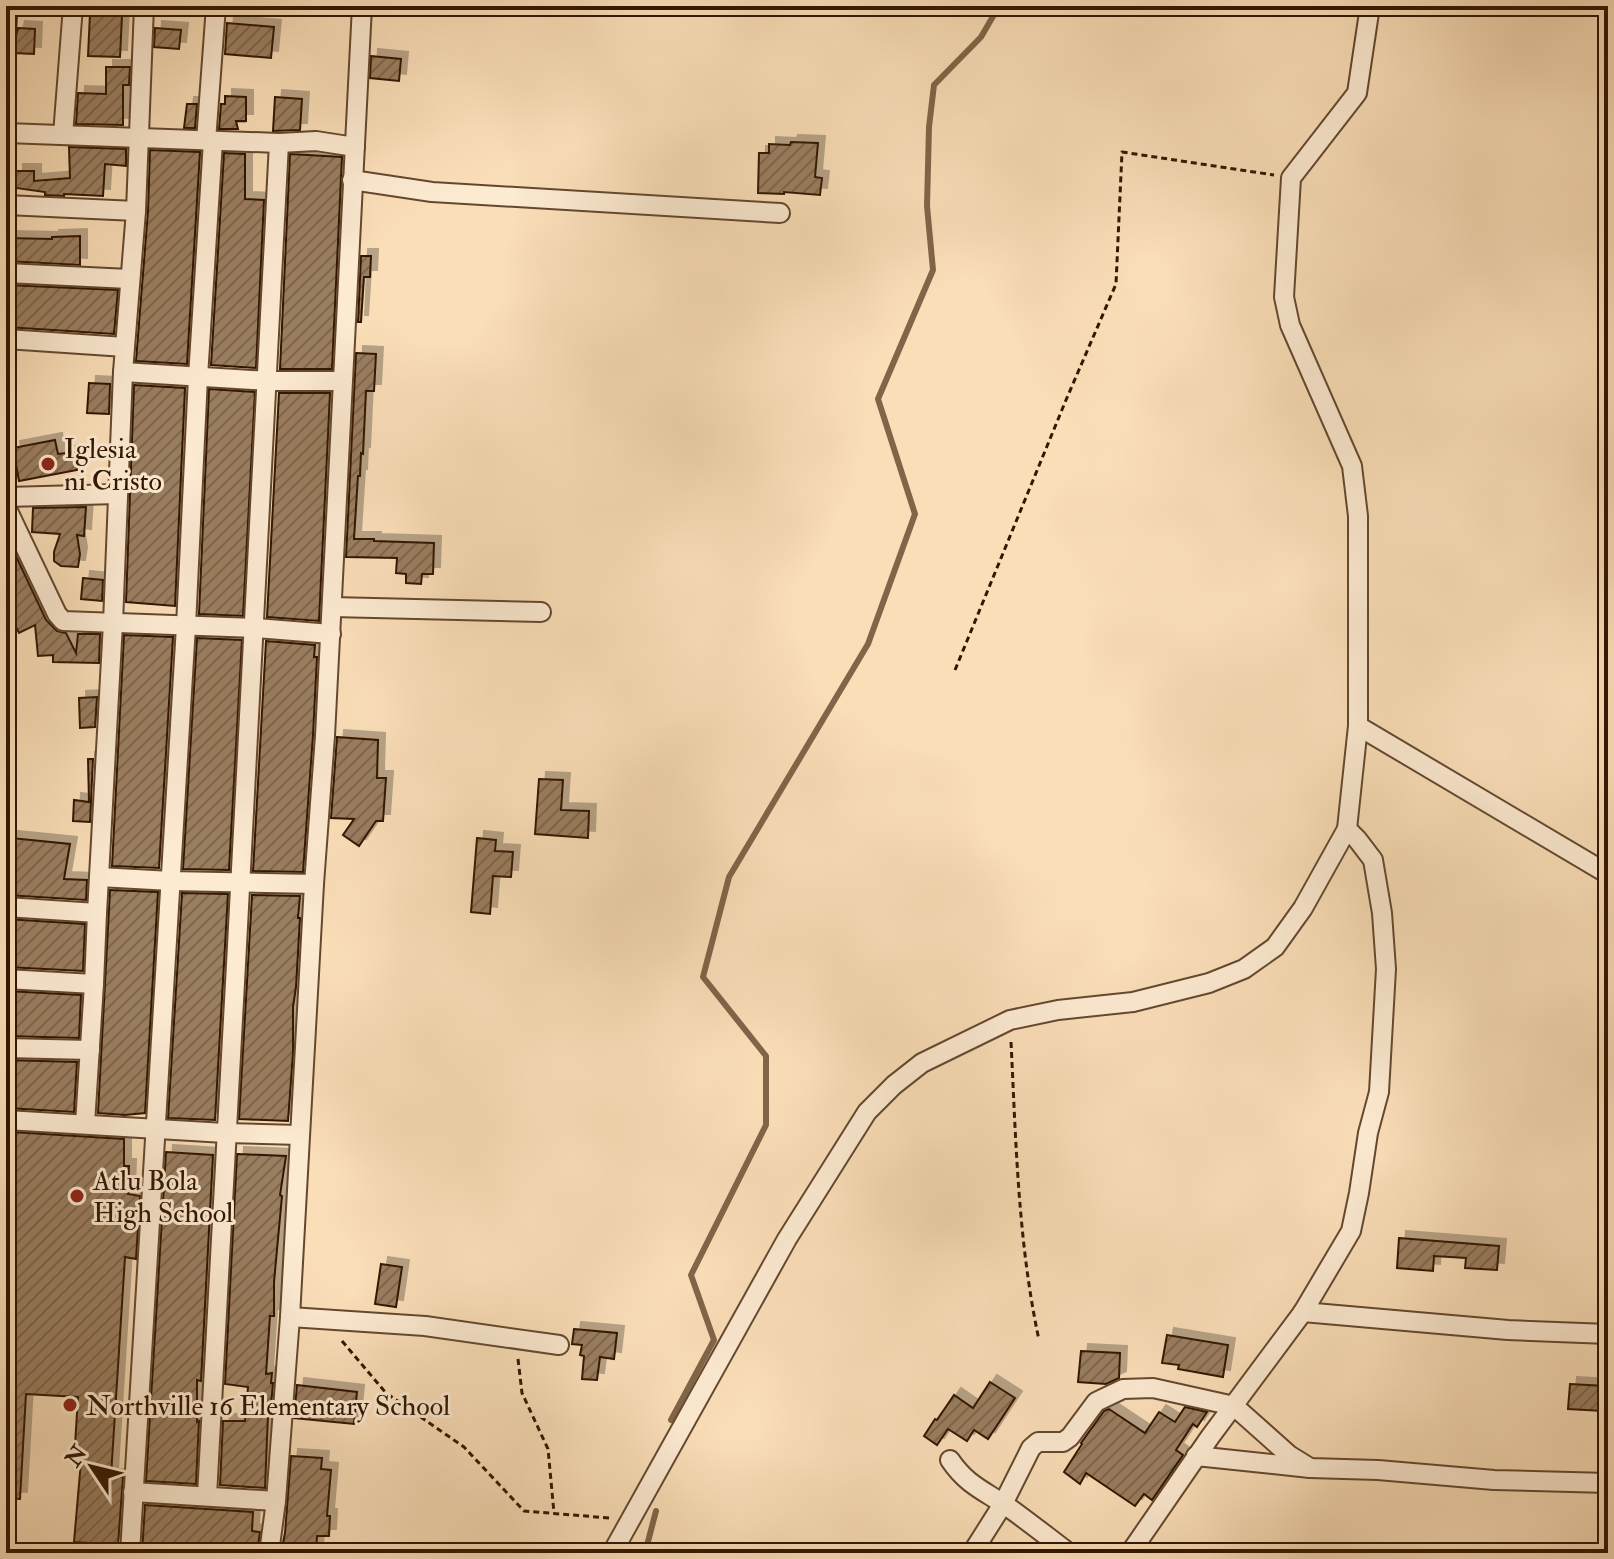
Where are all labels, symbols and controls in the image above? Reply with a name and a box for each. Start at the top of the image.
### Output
place label: Iglesia ni Cristo [64,432,162,499]
marker: Iglesia ni Cristo [39,455,57,473]
place label: Atlu Bola High School [92,1164,233,1231]
marker: Atlu Bola High School [68,1187,86,1205]
place label: Northville 16 Elementary School [86,1389,450,1424]
marker: Northville 16 Elementary School [61,1396,79,1414]
north arrow [52,1427,132,1507]
text: N [59,1440,94,1473]

